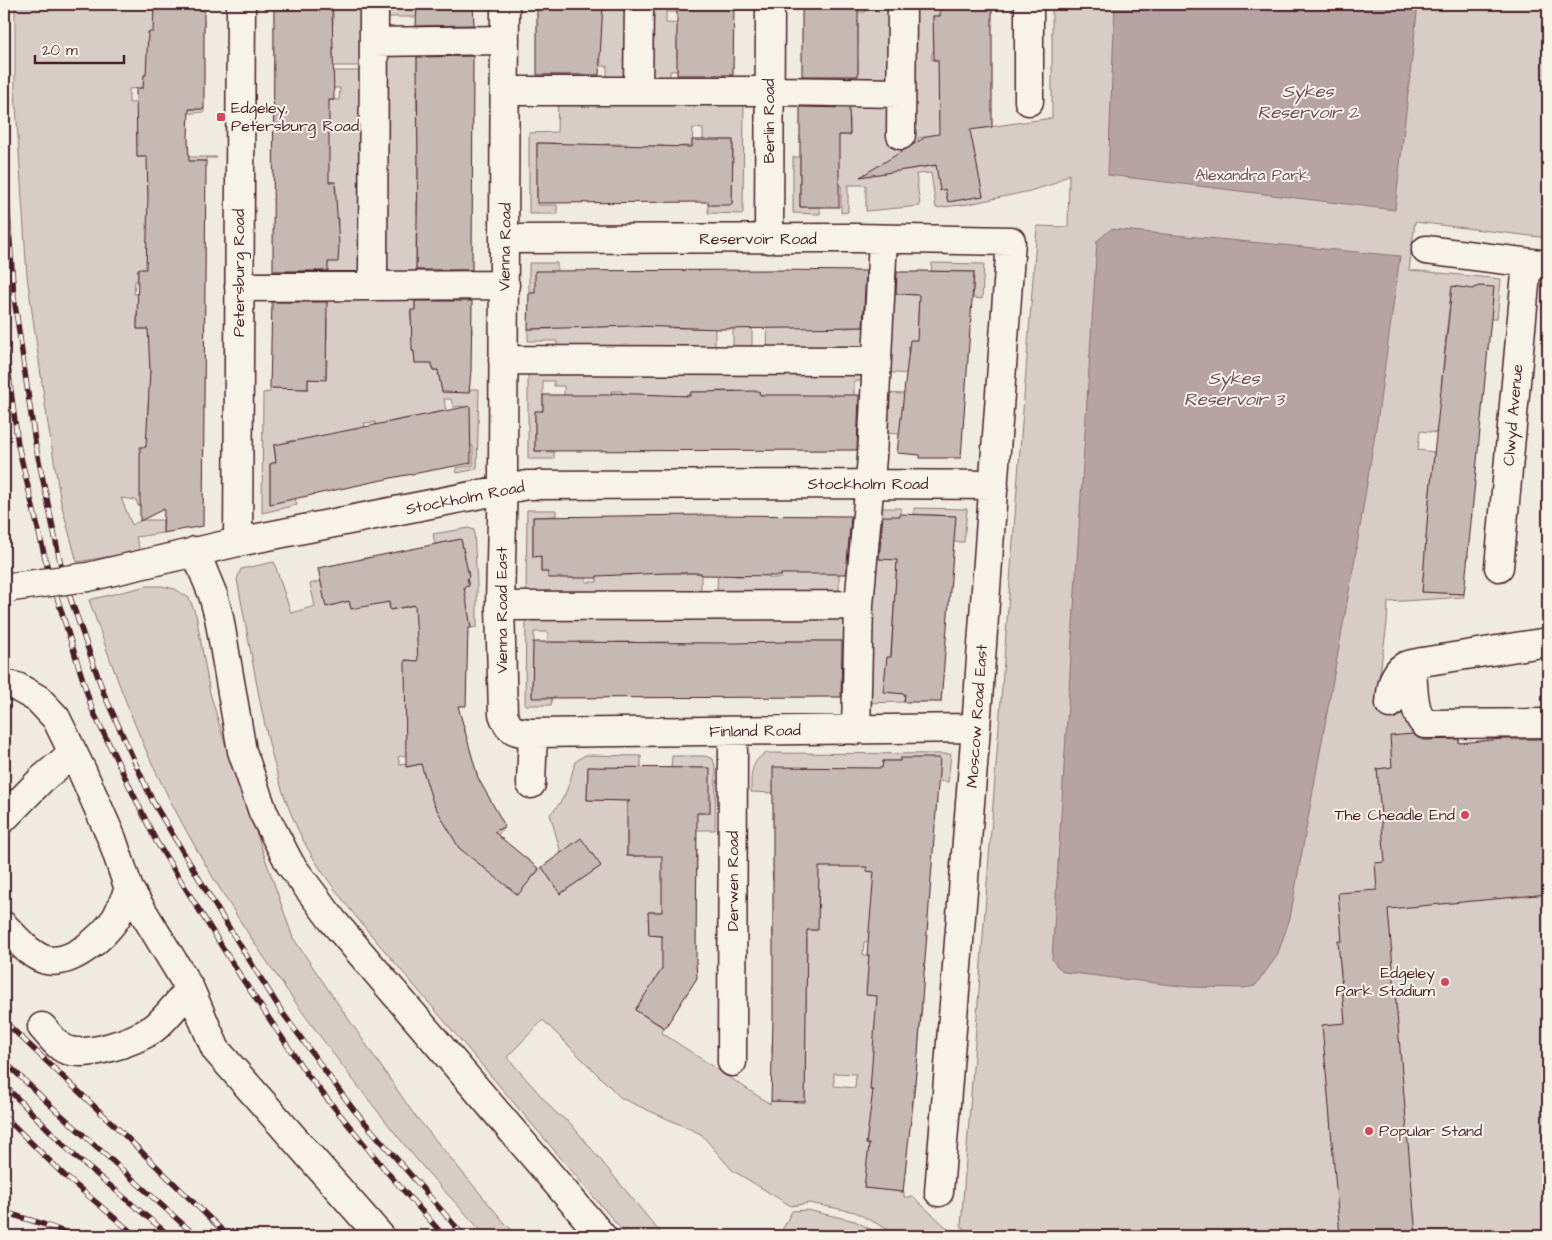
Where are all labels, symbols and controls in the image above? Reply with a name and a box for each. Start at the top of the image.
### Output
scale bar [35,32,124,64]
text: 20 m [42,40,78,61]
street label: Berlin Road [758,79,780,163]
water label: Sykes Reservoir 2 [1258,79,1359,125]
place label: Edgeley, Petersburg Road [231,97,359,138]
marker: Edgeley, Petersburg Road [215,111,227,123]
park label: Alexandra Park [1195,164,1309,186]
street label: Vienna Road [493,203,517,291]
street label: Petersburg Road [228,209,251,337]
street label: Reservoir Road [699,228,817,250]
street label: Clwyd Avenue [1498,363,1529,467]
water label: Sykes Reservoir 3 [1184,366,1286,412]
street label: Stockholm Road [808,473,928,495]
street label: Stockholm Road [404,476,526,520]
street label: Vienna Road East [491,546,513,673]
street label: Moscow Road East [961,643,993,789]
street label: Finland Road [709,719,801,743]
place label: The Cheadle End [1335,804,1455,826]
marker: The Cheadle End [1459,809,1471,821]
street label: Derwen Road [722,831,744,931]
place label: Edgeley Park Stadium [1336,962,1436,1002]
marker: Edgeley Park Stadium [1439,976,1451,988]
place label: Popular Stand [1379,1120,1482,1142]
marker: Popular Stand [1363,1125,1375,1137]

